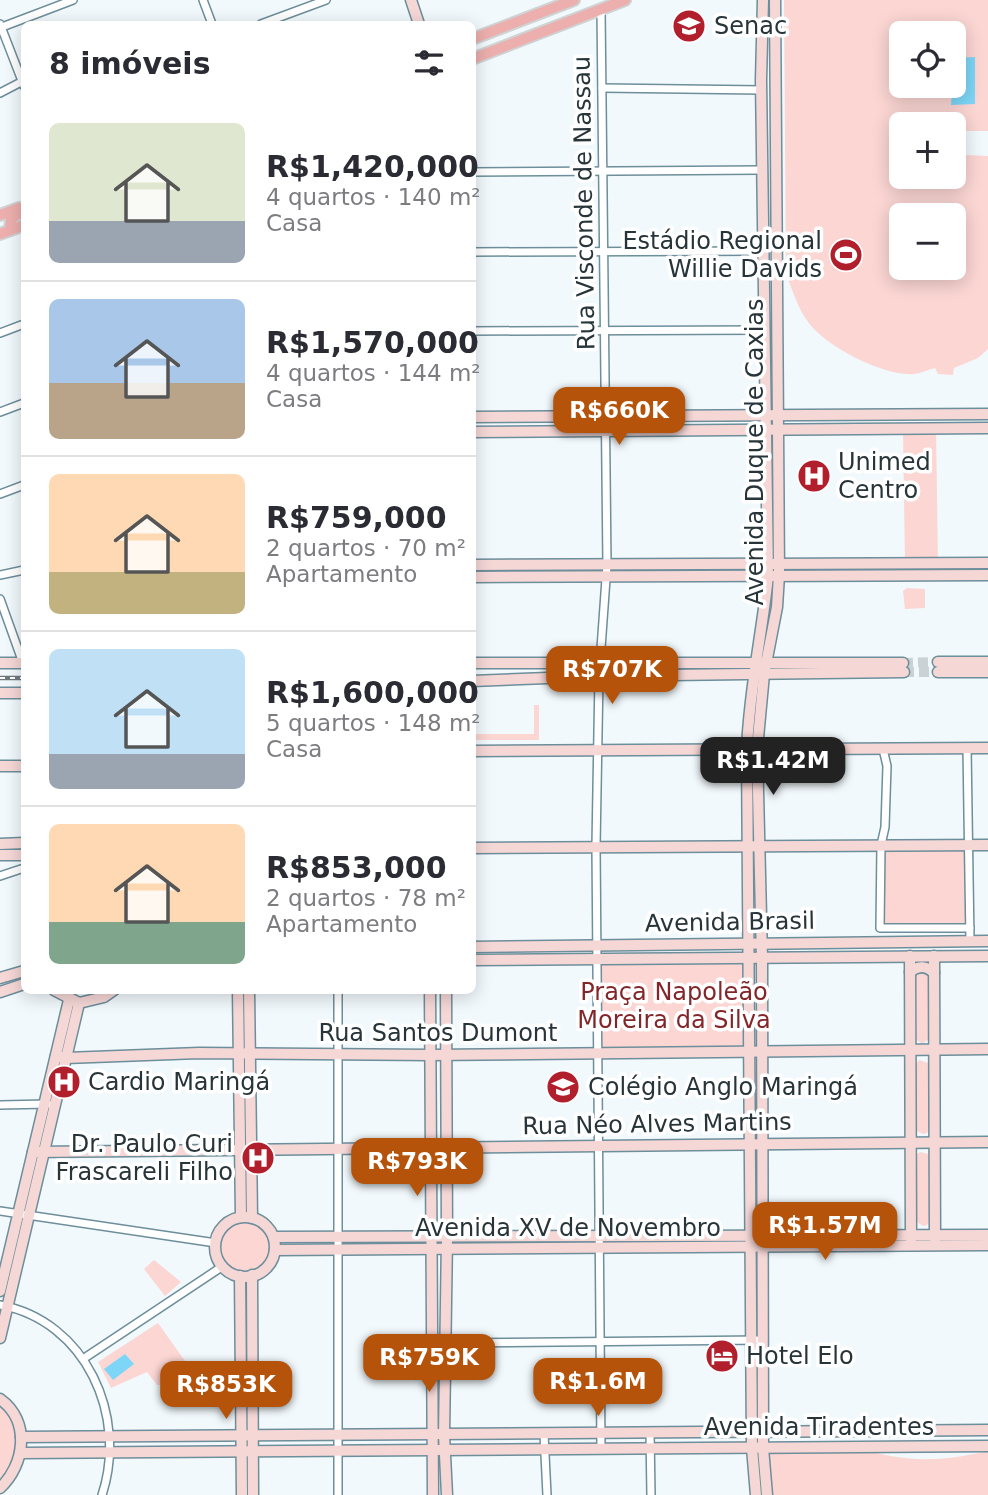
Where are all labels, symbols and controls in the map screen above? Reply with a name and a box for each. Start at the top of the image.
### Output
school or university icon: Senac [670,7,708,45]
place label: Senac [714,12,787,40]
map controls [889,21,966,280]
button: locate [889,21,966,98]
icon: filters [410,44,448,82]
text: 8 imóveis [49,46,211,81]
street label: Rua Visconde de Nassau [567,56,601,350]
button: + [889,112,966,189]
text: R$1,420,000 [266,149,479,184]
icon: home [105,151,189,235]
text: 4 quartos · 140 m² [266,184,481,210]
button: − [889,203,966,280]
text: Casa [266,210,322,236]
place label: Estádio Regional Willie Davids [622,227,822,283]
sports icon: Estádio Regional Willie Davids [827,236,865,274]
street label: Avenida Duque de Caxias [741,298,769,606]
text: R$1,570,000 [266,325,479,360]
icon: home [105,327,189,411]
text: 4 quartos · 144 m² [266,360,481,386]
text: Casa [266,386,322,412]
pin: R$660K [562,388,676,447]
text: R$660K [569,397,669,423]
place label: Unimed Centro [838,448,931,504]
hospital icon: Unimed Centro [795,457,833,495]
text: R$759,000 [266,500,447,535]
icon: home [105,502,189,586]
text: 2 quartos · 70 m² [266,535,466,561]
text: Apartamento [266,561,417,587]
pin: R$707K [555,646,669,706]
text: R$707K [562,656,662,682]
text: R$1,600,000 [266,675,479,710]
icon: home [105,677,189,761]
text: 5 quartos · 148 m² [266,710,481,736]
text: Casa [266,736,322,762]
pin: R$1.42M [708,738,838,797]
text: R$1.42M [716,747,830,773]
text: R$853,000 [266,850,447,885]
icon: home [105,852,189,936]
text: 2 quartos · 78 m² [266,885,466,911]
street label: Avenida Brasil [645,907,815,937]
text: Apartamento [266,911,417,937]
park label: Praça Napoleão Moreira da Silva [577,978,771,1034]
street label: Rua Santos Dumont [319,1019,557,1047]
hospital icon: Cardio Maringá [45,1063,83,1101]
place label: Cardio Maringá [88,1068,270,1096]
school or university icon: Colégio Anglo Maringá [544,1068,582,1106]
place label: Colégio Anglo Maringá [588,1073,858,1101]
street label: Rua Néo Alves Martins [522,1108,792,1140]
place label: Dr. Paulo Curi Frascareli Filho [56,1130,233,1186]
pin: R$793K [360,1138,474,1198]
hospital icon: Dr. Paulo Curi Frascareli Filho [239,1139,277,1177]
text: R$793K [367,1148,467,1174]
pin: R$1.57M [760,1202,890,1262]
text: R$1.57M [768,1212,882,1238]
street label: Avenida XV de Novembro [415,1214,721,1242]
pin: R$759K [372,1334,486,1394]
hotel icon: Hotel Elo [703,1337,741,1375]
place label: Hotel Elo [746,1342,854,1370]
text: R$759K [379,1344,479,1370]
pin: R$1.6M [541,1358,655,1418]
pin: R$853K [169,1362,283,1421]
text: R$1.6M [549,1368,647,1394]
text: R$853K [176,1371,276,1397]
street label: Avenida Tiradentes [704,1413,934,1441]

